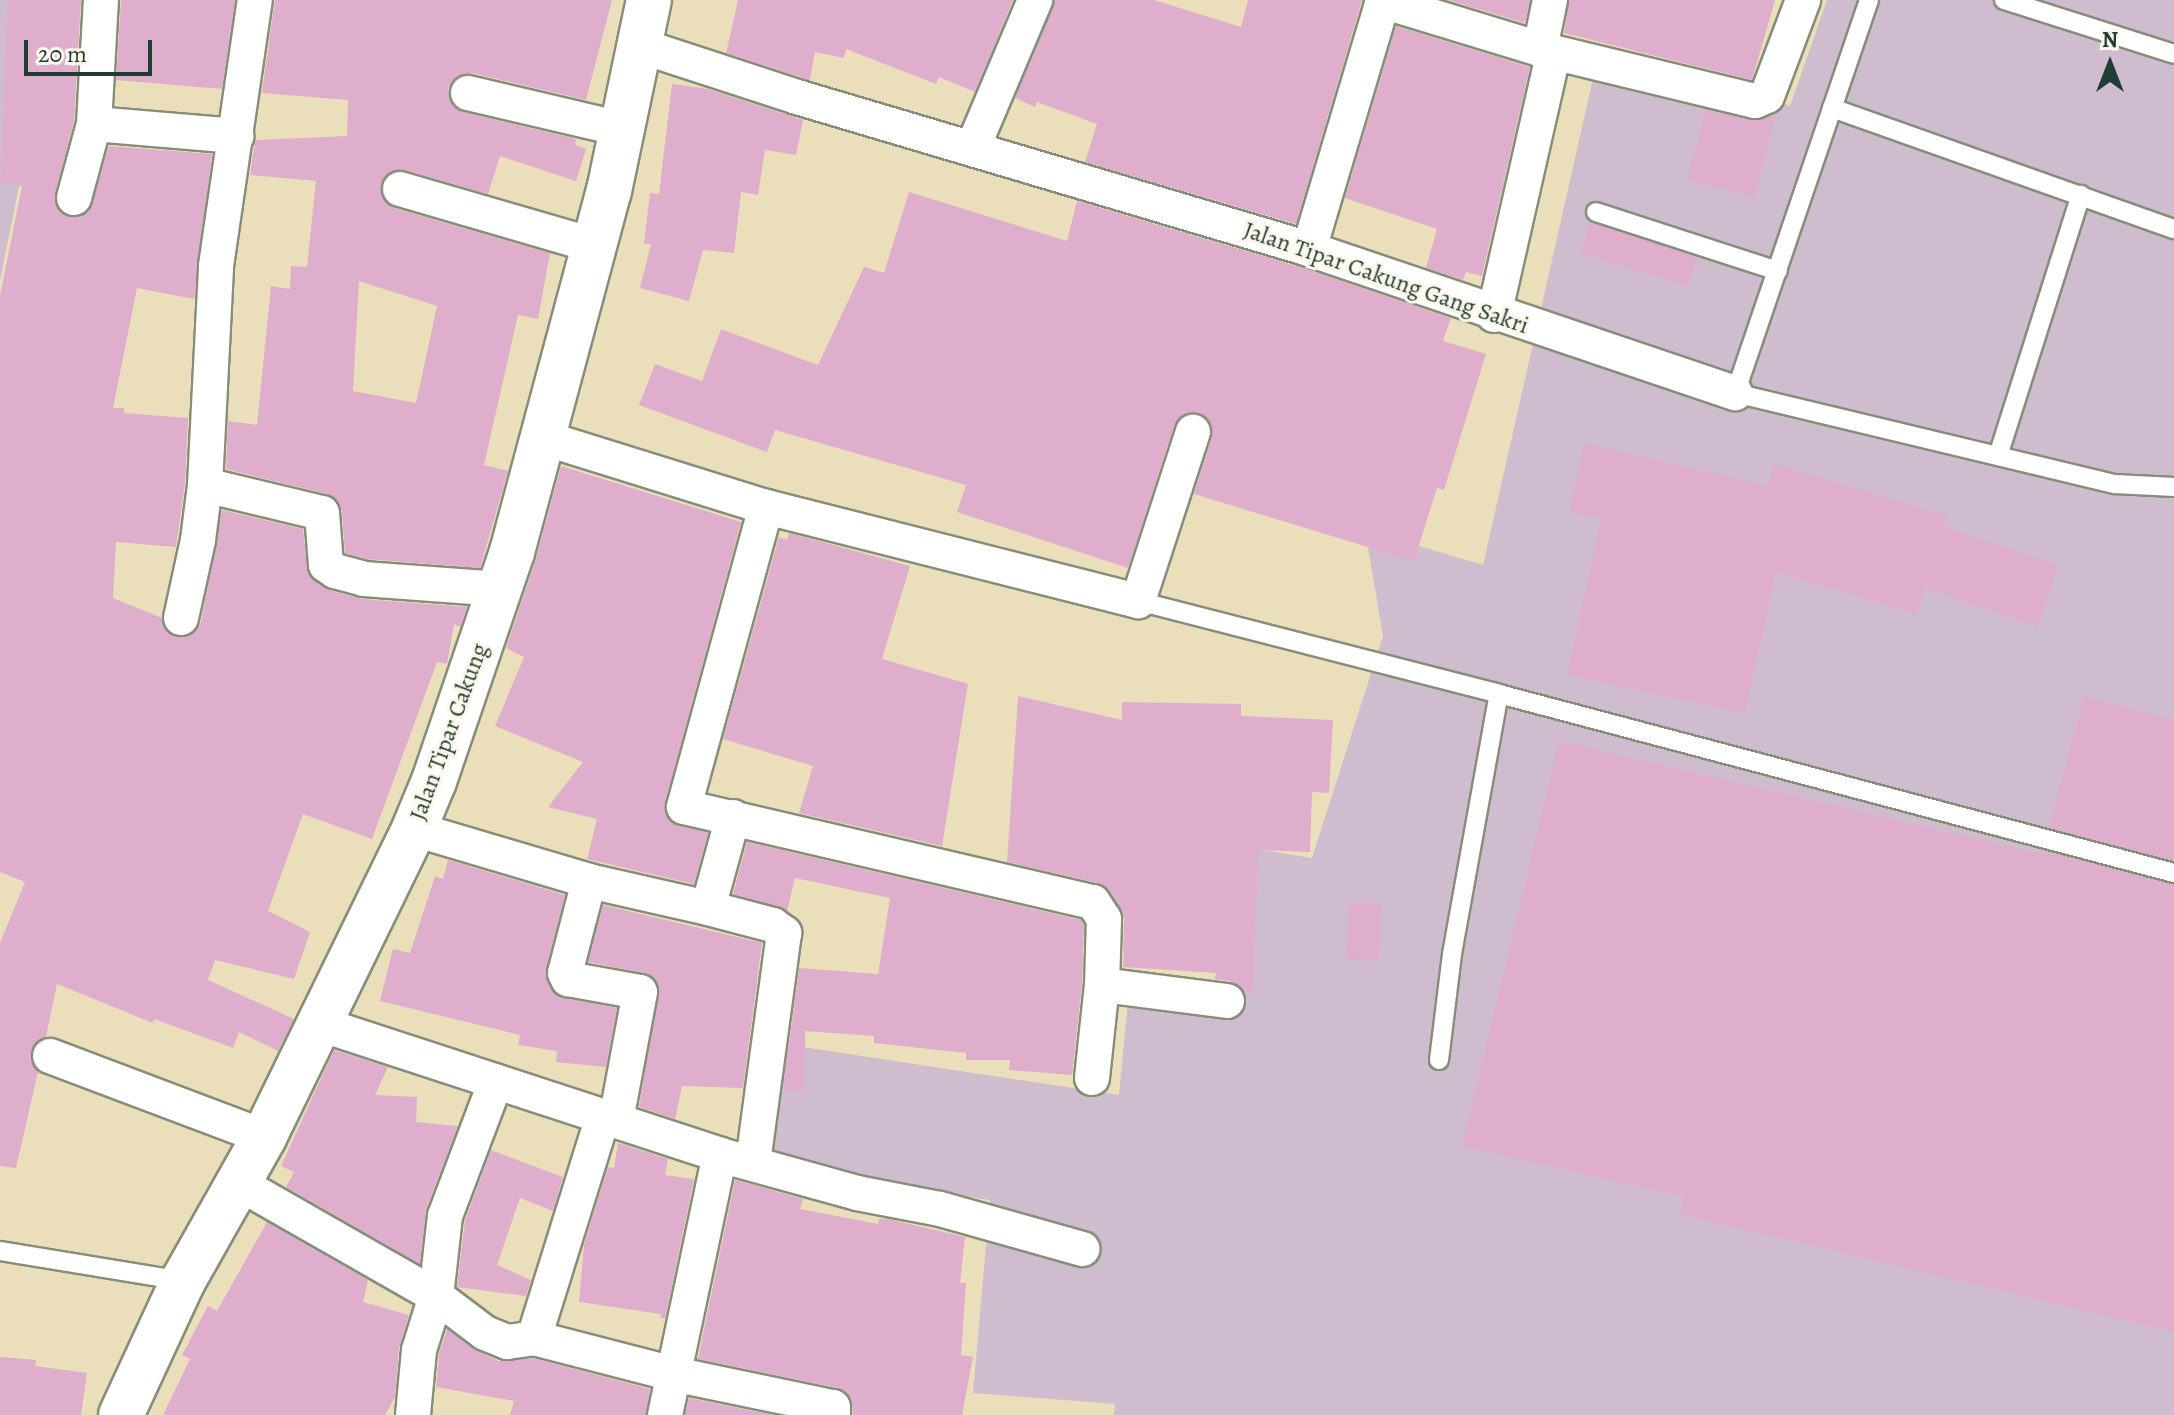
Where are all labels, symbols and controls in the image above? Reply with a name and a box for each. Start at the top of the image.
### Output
scale bar [28,24,156,74]
north arrow [2070,24,2150,104]
text: N [2102,25,2118,55]
text: 20 m [38,38,87,70]
street label: Jalan Tipar Cakung Gang Sakri [1240,216,1532,340]
street label: Jalan Tipar Cakung [404,639,494,825]

